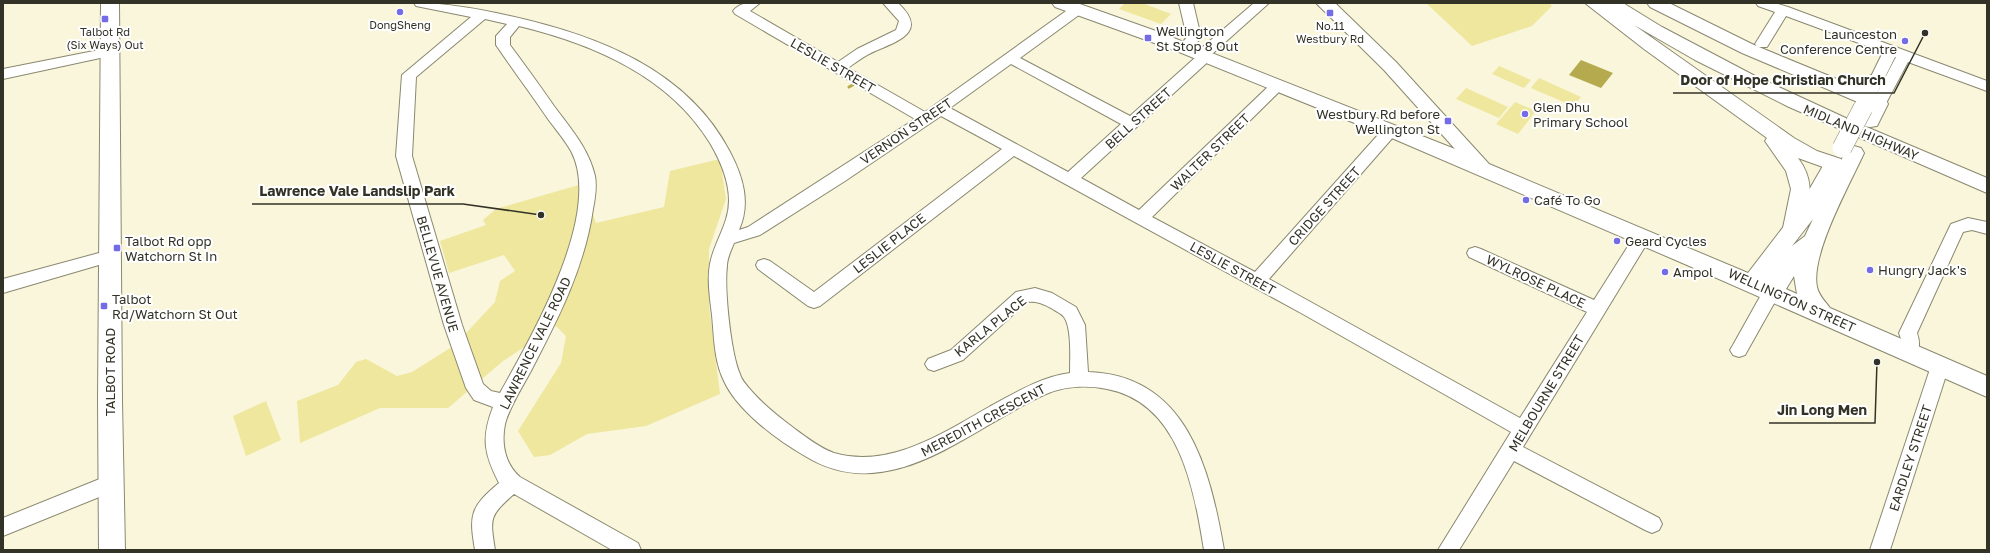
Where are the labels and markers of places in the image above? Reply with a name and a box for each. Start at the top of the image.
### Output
marker: DongSheng [395,7,405,17]
marker: No.11 Westbury Rd [1325,8,1335,18]
marker: Talbot Rd (Six Ways) Out [100,14,110,24]
place label: DongSheng [369,18,431,31]
place label: No.11 Westbury Rd [1296,19,1364,45]
place label: Wellington St Stop 8 Out [1156,23,1239,54]
place label: Talbot Rd (Six Ways) Out [66,25,144,51]
place label: Launceston Conference Centre [1780,26,1897,57]
marker: Wellington St Stop 8 Out [1143,33,1153,43]
marker: Launceston Conference Centre [1900,36,1910,46]
callout: Door of Hope Christian Church [1673,67,1894,93]
place label: Glen Dhu Primary School [1533,99,1628,130]
place label: Westbury Rd before Wellington St [1316,106,1440,137]
marker: Glen Dhu Primary School [1520,109,1530,119]
marker: Westbury Rd before Wellington St [1443,116,1453,126]
callout: Lawrence Vale Landslip Park [252,178,463,204]
place label: Café To Go [1534,192,1601,208]
marker: Café To Go [1521,195,1531,205]
place label: Talbot Rd opp Watchorn St In [125,233,217,264]
place label: Geard Cycles [1625,233,1707,249]
marker: Geard Cycles [1612,236,1622,246]
marker: Talbot Rd opp Watchorn St In [112,243,122,253]
place label: Hungry Jack's [1878,262,1967,278]
place label: Ampol [1673,264,1713,280]
marker: Hungry Jack's [1865,265,1875,275]
marker: Ampol [1660,267,1670,277]
place label: Talbot Rd/Watchorn St Out [112,291,238,322]
marker: Talbot Rd/Watchorn St Out [99,301,109,311]
callout: Jin Long Men [1769,397,1875,423]

